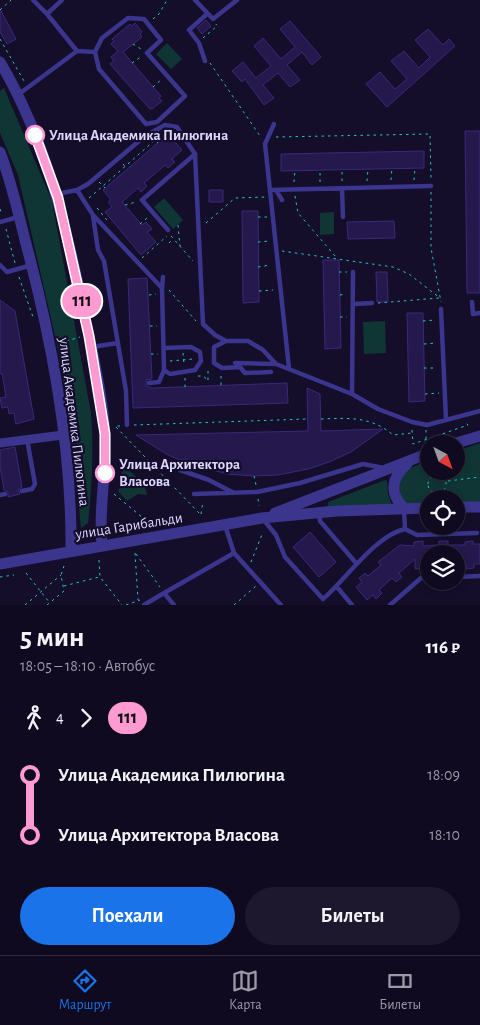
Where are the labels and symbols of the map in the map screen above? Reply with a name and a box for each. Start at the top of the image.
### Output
marker: Улица Академика Пилюгина [25,125,45,145]
place label: Улица Академика Пилюгина [49,128,228,143]
line badge: 111 [53,285,111,317]
street label: улица Академика Пилюгина [56,336,92,507]
north arrow [420,435,465,480]
place label: Улица Архитектора Власова [119,457,240,489]
marker: Улица Архитектора Власова [95,463,115,483]
street label: улица Гарибальди [73,510,184,542]

